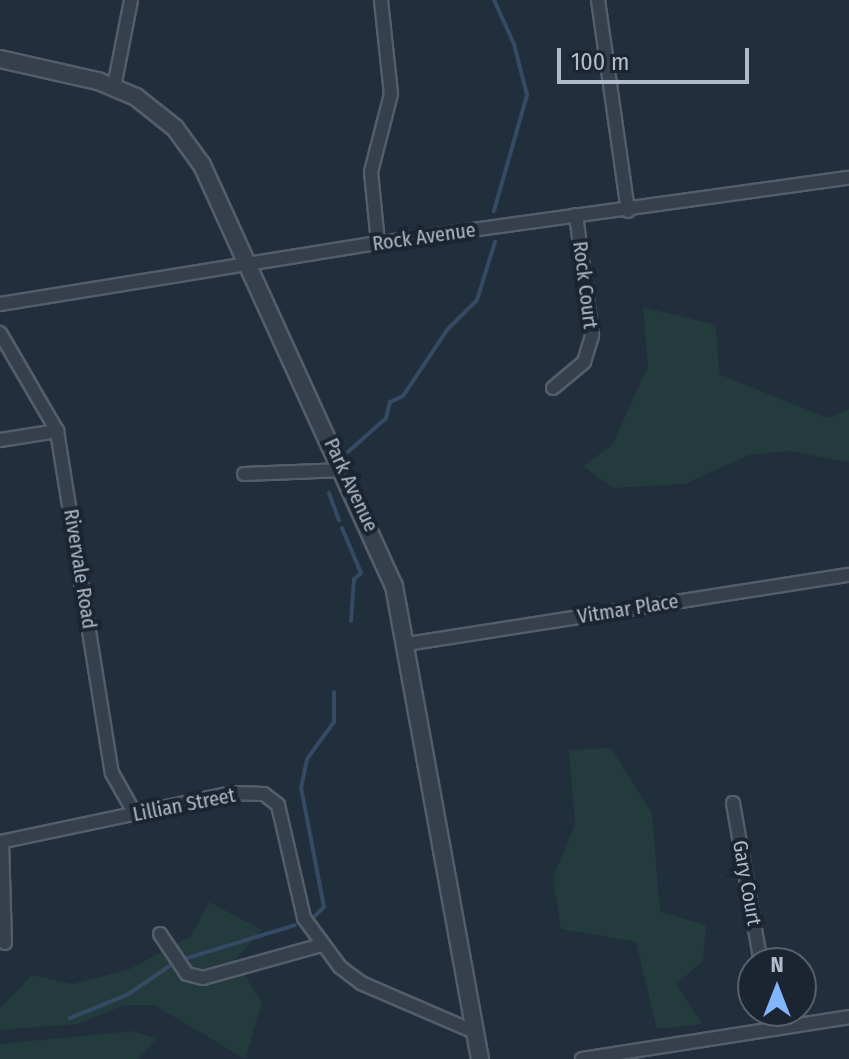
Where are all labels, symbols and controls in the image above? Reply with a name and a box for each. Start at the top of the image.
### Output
scale bar [561,32,753,82]
text: 100 m [571,48,629,76]
street label: Rock Avenue [371,218,477,256]
street label: Rock Court [568,240,602,330]
street label: Park Avenue [319,434,383,536]
street label: Rivervale Road [59,507,101,631]
street label: Vitmar Place [576,589,680,629]
street label: Lillian Street [131,783,237,827]
street label: Gary Court [728,839,766,927]
north arrow [737,947,817,1027]
text: N [770,951,784,978]

